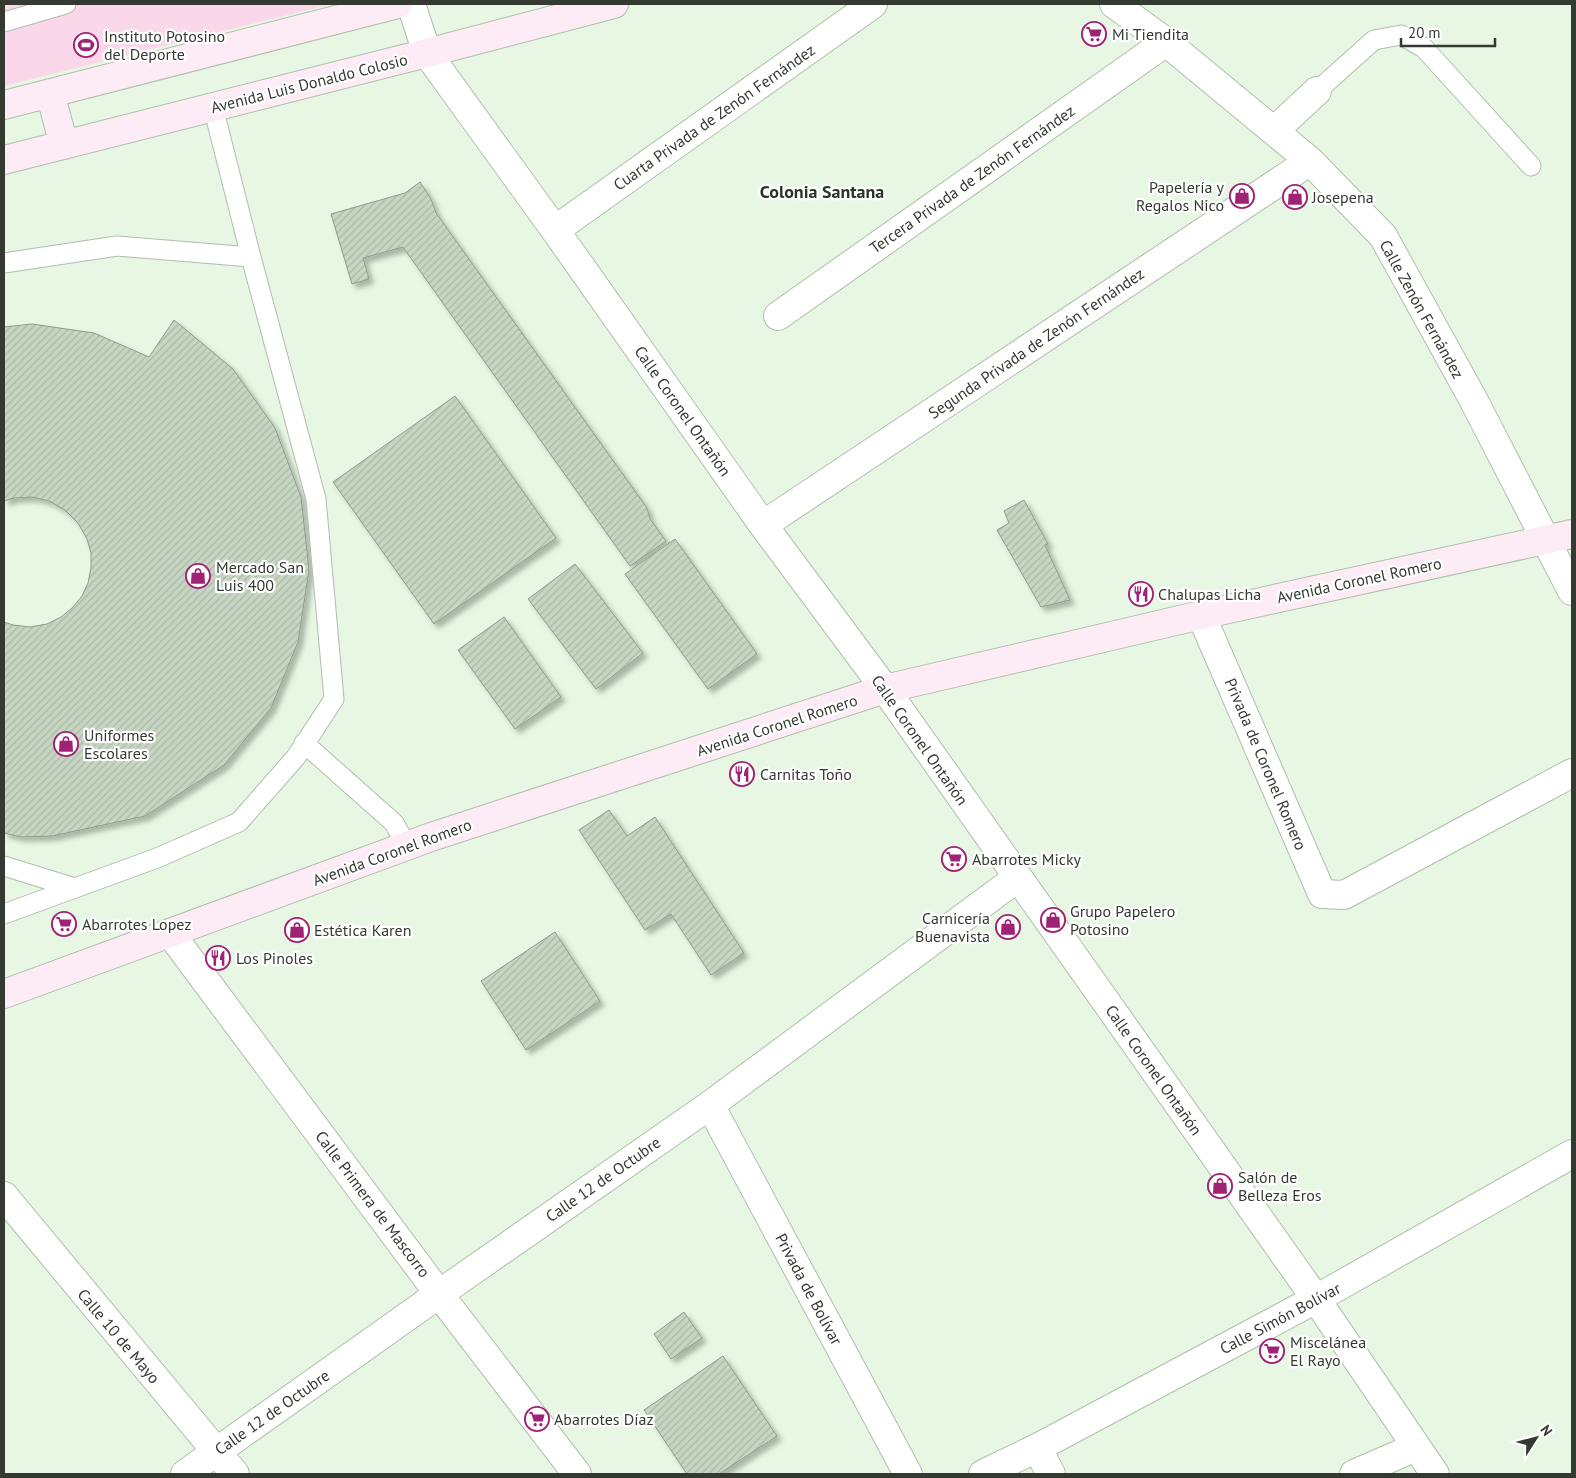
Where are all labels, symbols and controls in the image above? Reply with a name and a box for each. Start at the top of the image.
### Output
scale bar [1401,15,1495,47]
supermarket icon: Mi Tiendita [1081,21,1107,47]
text: 20 m [1408,23,1441,42]
place label: Mi Tiendita [1112,24,1189,44]
place label: Instituto Potosino del Deporte [104,26,225,64]
sports icon: Instituto Potosino del Deporte [73,32,99,58]
street label: Cuarta Privada de Zenón Fernández [609,40,819,194]
street label: Avenida Luis Donaldo Colosio [209,49,409,117]
street label: Tercera Privada de Zenón Fernández [866,100,1078,258]
place label: Papelería y Regalos Nico [1136,177,1225,215]
district label: Colonia Santana [760,180,884,203]
shop icon: Papelería y Regalos Nico [1229,183,1255,209]
shop icon: Josepena [1282,184,1308,210]
place label: Josepena [1311,187,1374,207]
street label: Calle Zenón Fernández [1376,236,1468,382]
street label: Segunda Privada de Zenón Fernández [924,263,1148,423]
street label: Calle Coronel Ontañón [630,342,736,480]
street label: Avenida Coronel Romero [1275,553,1443,607]
place label: Mercado San Luis 400 [216,557,304,595]
shop icon: Mercado San Luis 400 [185,563,211,589]
restaurant icon: Chalupas Licha [1128,581,1154,607]
place label: Chalupas Licha [1158,584,1261,604]
street label: Calle Coronel Ontañón [867,671,973,809]
street label: Privada de Coronel Romero [1221,675,1311,853]
street label: Avenida Coronel Romero [694,690,860,760]
place label: Uniformes Escolares [84,725,155,763]
shop icon: Uniformes Escolares [53,731,79,757]
restaurant icon: Carnitas Toño [729,761,755,787]
place label: Carnitas Toño [760,764,852,784]
street label: Avenida Coronel Romero [310,814,474,890]
supermarket icon: Abarrotes Micky [941,846,967,872]
place label: Abarrotes Micky [972,849,1081,869]
place label: Grupo Papelero Potosino [1070,901,1175,939]
shop icon: Grupo Papelero Potosino [1040,907,1066,933]
place label: Carnicería Buenavista [915,908,990,946]
supermarket icon: Abarrotes Lopez [51,911,77,937]
place label: Abarrotes Lopez [82,914,191,934]
shop icon: Carnicería Buenavista [995,914,1021,940]
shop icon: Estética Karen [284,917,310,943]
place label: Estética Karen [314,920,411,940]
restaurant icon: Los Pinoles [205,945,231,971]
place label: Los Pinoles [236,948,313,968]
street label: Calle Coronel Ontañón [1101,1001,1207,1139]
street label: Calle Primera de Mascorro [311,1127,435,1281]
street label: Calle 12 de Octubre [542,1132,664,1226]
place label: Salón de Belleza Eros [1238,1167,1322,1205]
shop icon: Salón de Belleza Eros [1207,1173,1233,1199]
street label: Privada de Bolívar [771,1230,847,1349]
street label: Calle Simón Bolívar [1216,1277,1344,1358]
street label: Calle 10 de Mayo [74,1284,164,1388]
place label: Miscelánea El Rayo [1290,1332,1366,1370]
supermarket icon: Miscelánea El Rayo [1259,1338,1285,1364]
street label: Calle 12 de Octubre [211,1365,333,1459]
supermarket icon: Abarrotes Díaz [524,1406,550,1432]
place label: Abarrotes Díaz [554,1409,654,1429]
north arrow [1511,1413,1561,1463]
text: N [1537,1421,1557,1439]

